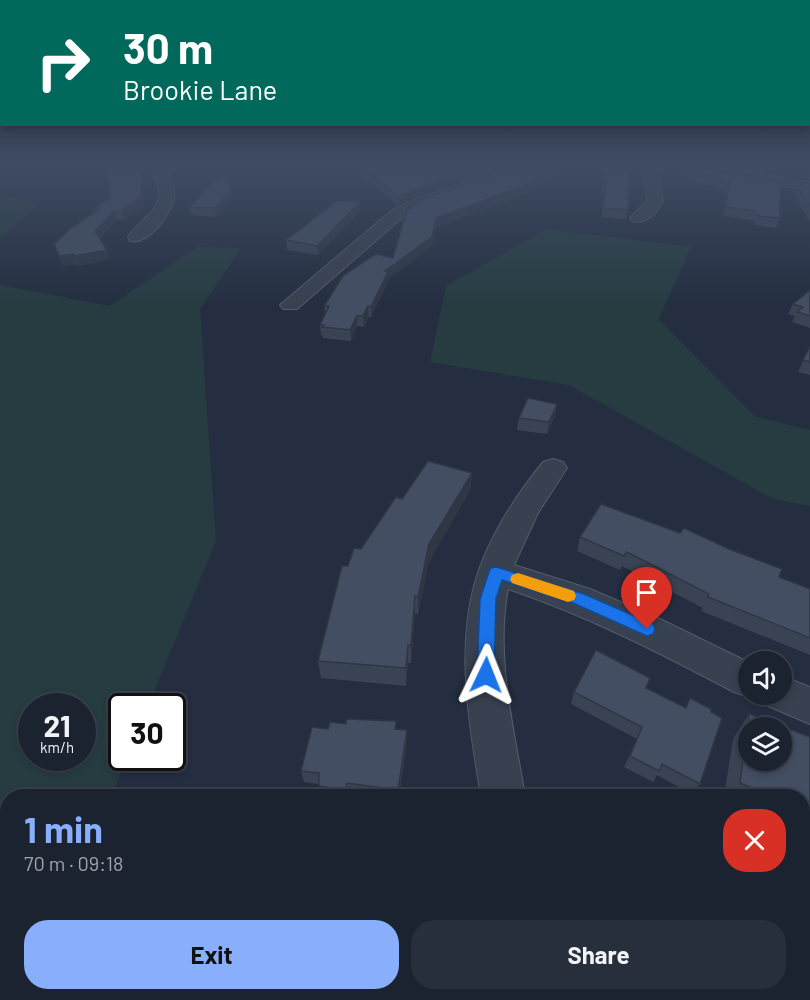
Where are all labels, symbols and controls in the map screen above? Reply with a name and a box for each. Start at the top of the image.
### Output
text: 30 m [123,22,213,72]
icon: right [24,24,102,102]
text: Brookie Lane [123,73,277,105]
pin [621,567,672,629]
icon: arrive [630,576,663,609]
position arrow [454,643,518,707]
map controls [738,651,792,771]
button: sound [738,651,792,705]
speed limit sign: 30 [108,693,186,771]
text: 21 [43,707,71,743]
button: layers [738,717,792,771]
text: km/h [40,738,74,756]
text: 1 min [24,807,103,850]
button: close [723,809,786,872]
text: 70 m · 09:18 [24,851,123,875]
button: Exit [24,920,399,989]
button: Share [411,920,786,989]

